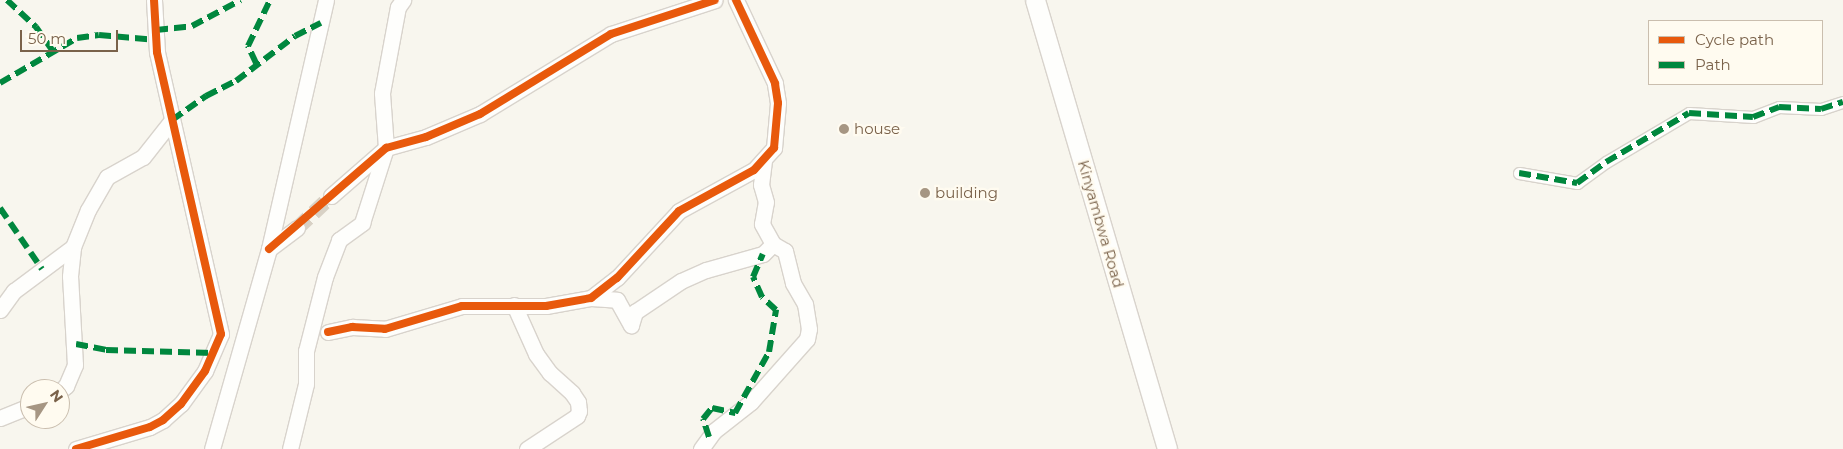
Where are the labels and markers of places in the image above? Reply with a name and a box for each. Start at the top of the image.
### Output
place label: house [854,120,900,138]
marker: house [838,123,850,135]
place label: building [935,184,998,202]
marker: building [919,187,931,199]

